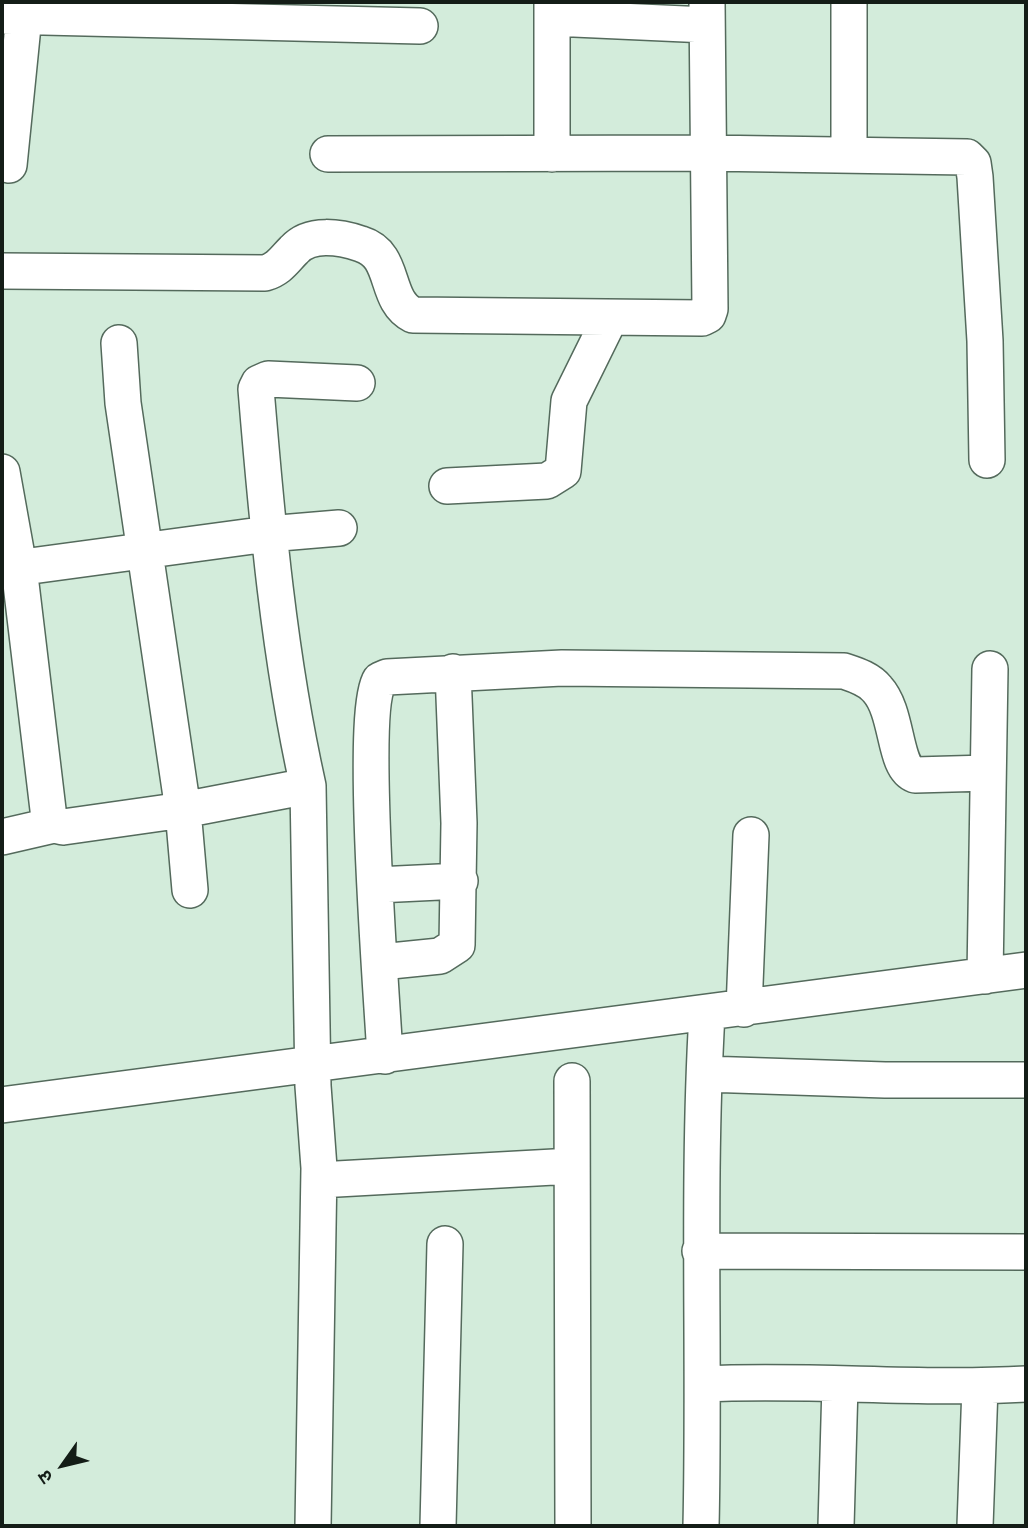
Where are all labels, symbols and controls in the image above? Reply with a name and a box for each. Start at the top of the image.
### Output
north arrow [28,1430,98,1500]
text: उ [33,1466,58,1488]

